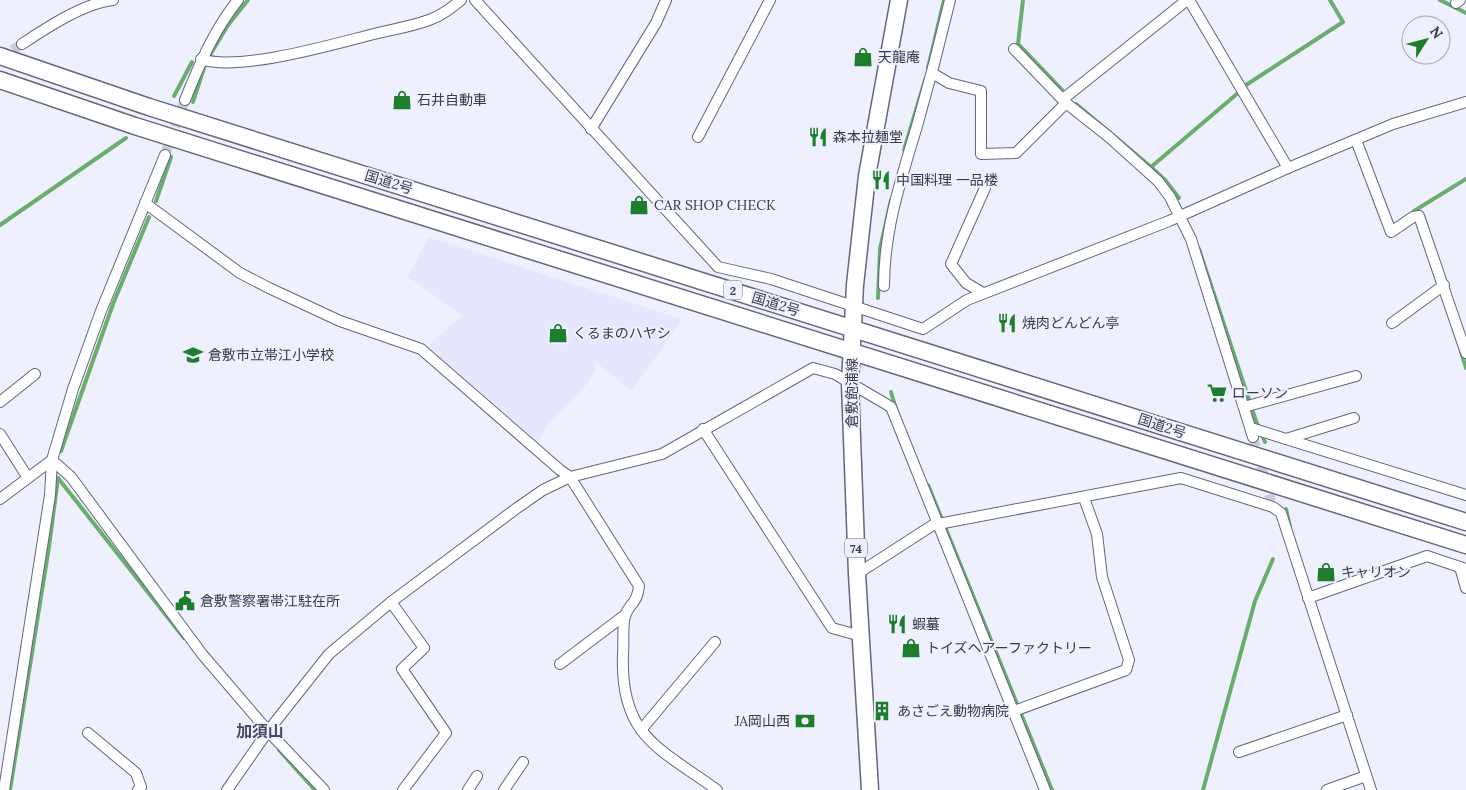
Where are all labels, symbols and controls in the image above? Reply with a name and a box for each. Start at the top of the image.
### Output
north arrow [1401,15,1451,65]
text: N [1426,23,1447,42]
shop icon: 天龍庵 [852,46,874,68]
place label: 天龍庵 [878,48,920,66]
shop icon: 石井自動車 [391,89,413,111]
place label: 石井自動車 [417,91,487,109]
restaurant icon: 森本拉麺堂 [807,126,829,148]
place label: 森本拉麺堂 [833,128,903,146]
street label: 国道2号 [363,166,415,198]
restaurant icon: 中国料理 一品楼 [870,169,892,191]
place label: 中国料理 一品楼 [896,171,999,189]
shop icon: CAR SHOP CHECK [628,194,650,216]
place label: CAR SHOP CHECK [654,196,776,214]
road number: 2 [724,280,742,300]
street label: 国道2号 [750,288,802,320]
restaurant icon: 焼肉どんどん亭 [996,312,1018,334]
place label: 焼肉どんどん亭 [1022,314,1120,332]
shop icon: くるまのハヤシ [547,322,569,344]
place label: くるまのハヤシ [573,324,671,342]
school or university icon: 倉敷市立帯江小学校 [182,344,204,366]
place label: 倉敷市立帯江小学校 [208,346,334,364]
street label: 倉敷飽浦線 [843,358,861,428]
supermarket icon: ローソン [1206,382,1228,404]
place label: ローソン [1232,384,1288,402]
street label: 国道2号 [1136,410,1188,442]
road number: 74 [845,538,867,558]
shop icon: キャリオン [1315,561,1337,583]
place label: キャリオン [1341,563,1411,581]
public building icon: 倉敷警察署帯江駐在所 [174,590,196,612]
place label: 倉敷警察署帯江駐在所 [200,592,340,610]
restaurant icon: 蝦蟇 [886,613,908,635]
place label: 蝦蟇 [912,615,940,633]
shop icon: トイズヘアーファクトリー [900,637,922,659]
place label: トイズヘアーファクトリー [926,639,1092,657]
building icon: あさごえ動物病院 [871,700,893,722]
place label: あさごえ動物病院 [897,702,1009,720]
bank icon: JA岡山西 [794,710,816,732]
place label: JA岡山西 [733,712,790,730]
district label: 加須山 [236,721,284,741]

